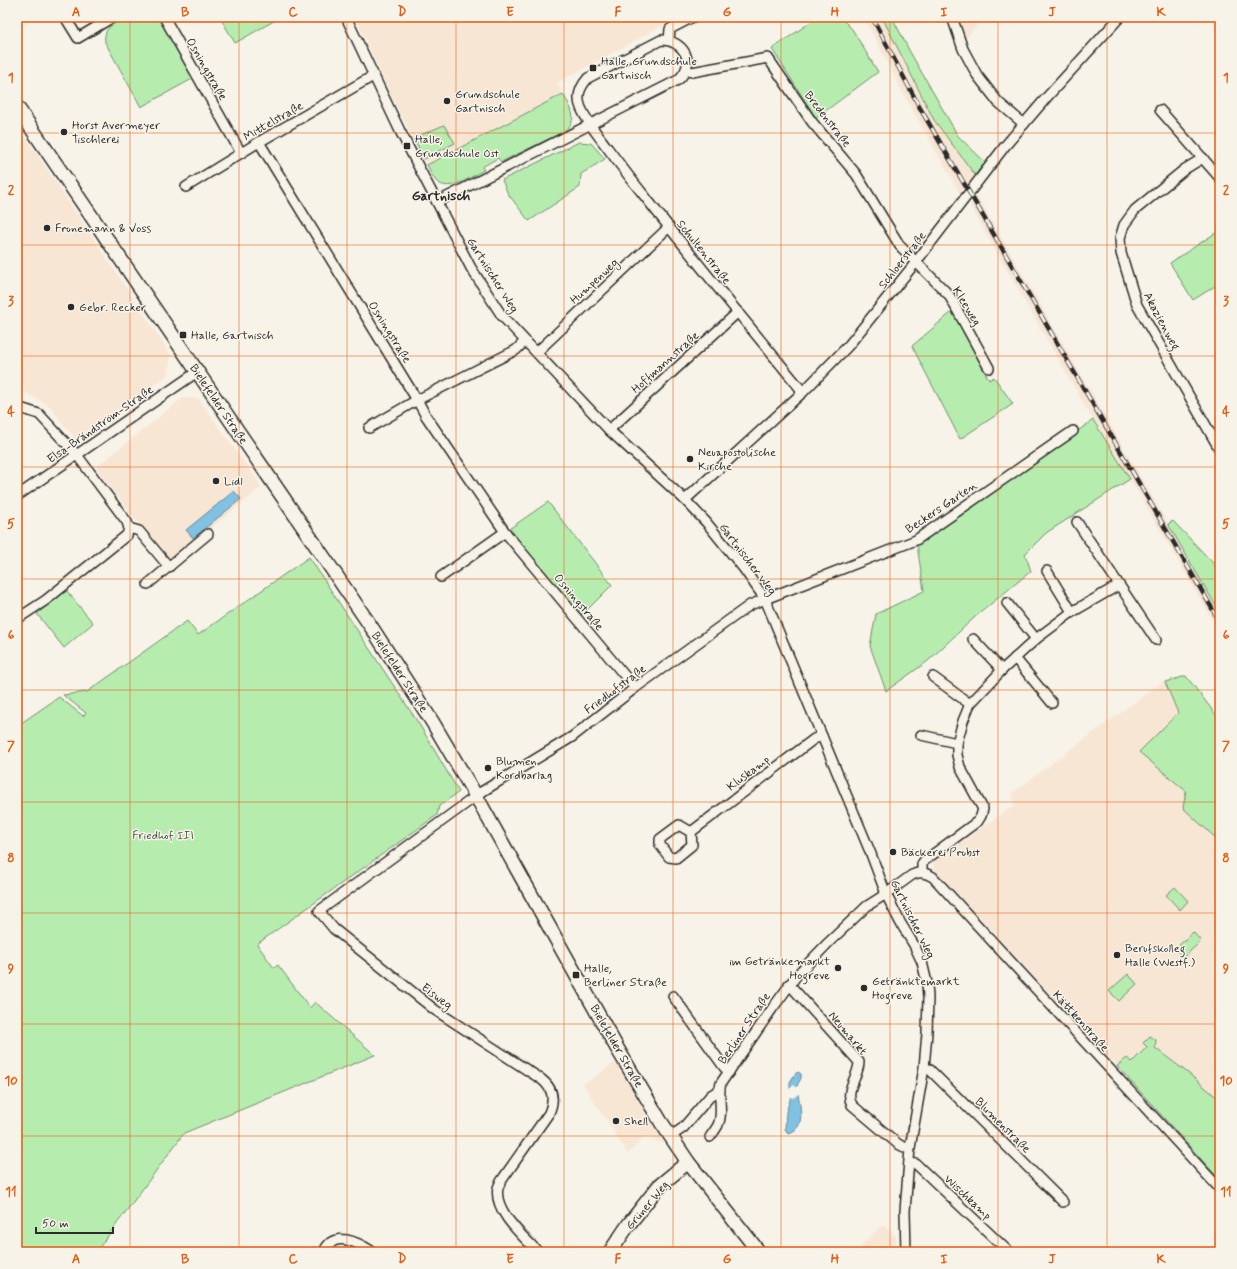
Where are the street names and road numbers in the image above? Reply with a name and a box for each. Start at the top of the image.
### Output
street label: Osningstraße [182,35,231,104]
street label: Bredenstraße [800,88,854,151]
street label: Mittelstraße [241,98,306,145]
street label: Schultenstraße [672,217,734,288]
street label: Schloerstraße [875,228,930,293]
street label: Gartnischer Weg [463,235,522,316]
street label: Humpenweg [567,255,622,308]
street label: Kleeweg [948,284,984,329]
street label: Akazienweg [1138,290,1183,354]
street label: Osningstraße [364,299,414,366]
street label: Hoffmannstraße [628,328,703,397]
street label: Bielefelder Straße [185,361,251,448]
street label: Elsa-Brändström-Straße [44,382,157,468]
street label: Beckers Garten [903,478,981,538]
street label: Gartnischer Weg [715,520,779,599]
street label: Osningstraße [550,571,607,635]
street label: Bielefelder Straße [367,629,431,716]
street label: Friedhofstraße [581,661,650,718]
street label: Kluskamp [724,752,774,795]
street label: Gartnischer Weg [886,877,938,962]
street label: Eisweg [418,980,455,1014]
street label: Kättkenstraße [1048,988,1112,1056]
street label: Berliner Straße [715,990,775,1067]
street label: Bielefelder Straße [586,1002,646,1091]
street label: Neumarkt [824,1008,871,1059]
street label: Blumenstraße [971,1094,1034,1157]
street label: Wischkamp [940,1172,995,1224]
street label: Grüner Weg [623,1178,673,1234]

